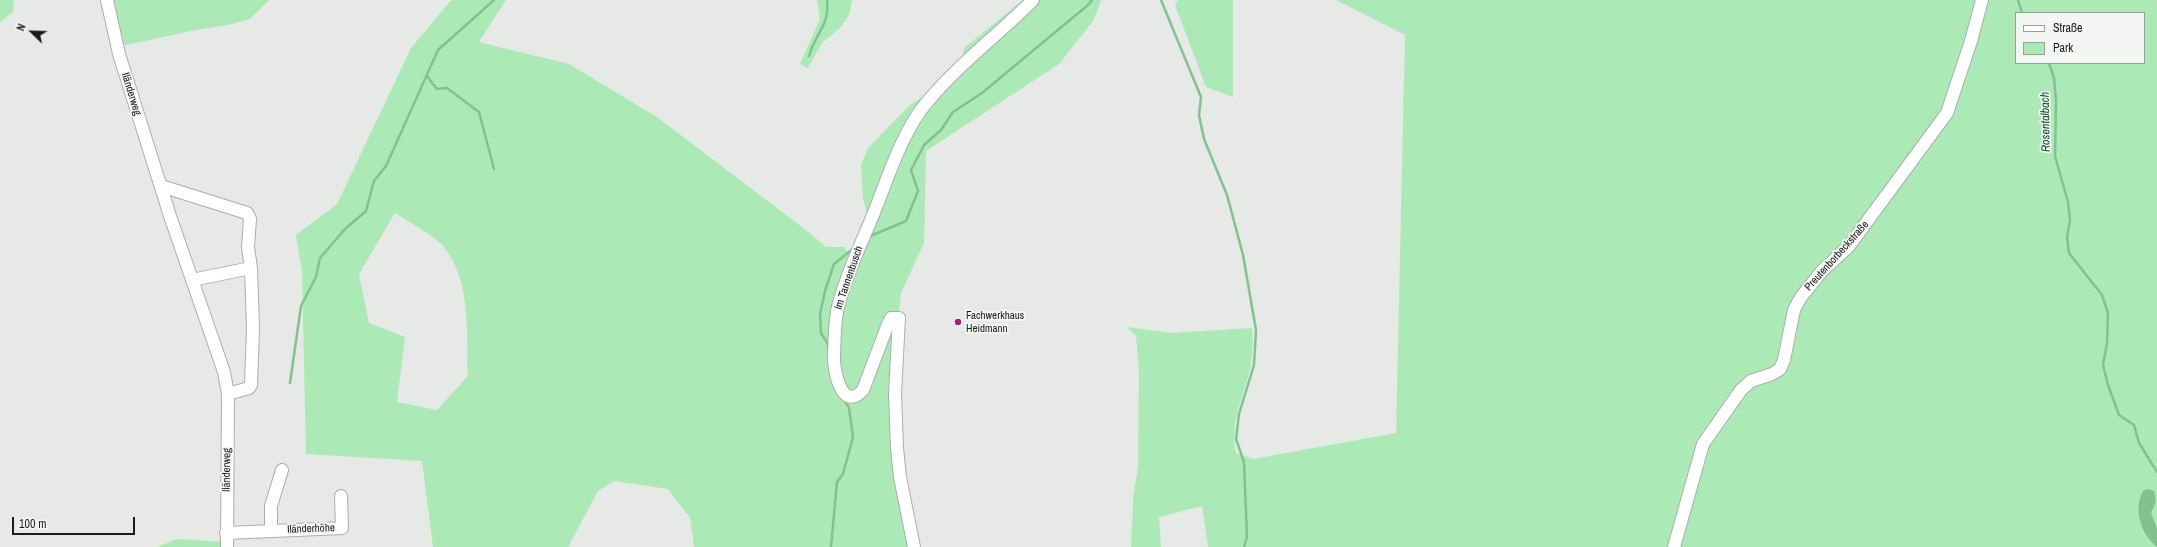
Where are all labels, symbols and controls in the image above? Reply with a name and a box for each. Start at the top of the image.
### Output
north arrow [12,12,52,52]
legend [2015,12,2145,64]
text: Straße [2053,20,2083,36]
text: N [13,22,29,33]
text: Park [2053,40,2073,56]
street label: Iländerweg [118,71,144,117]
water label: Rosentalbach [2038,92,2054,152]
street label: Preutenborbeckstraße [1802,218,1872,294]
street label: Im Tannenbusch [832,244,866,312]
place label: Fachwerkhaus Heidmann [966,309,1024,335]
marker: Fachwerkhaus Heidmann [953,317,963,327]
street label: Iländerweg [220,448,234,492]
scale bar [14,509,137,535]
text: 100 m [19,516,46,532]
street label: Iländerhöhe [287,522,335,536]

